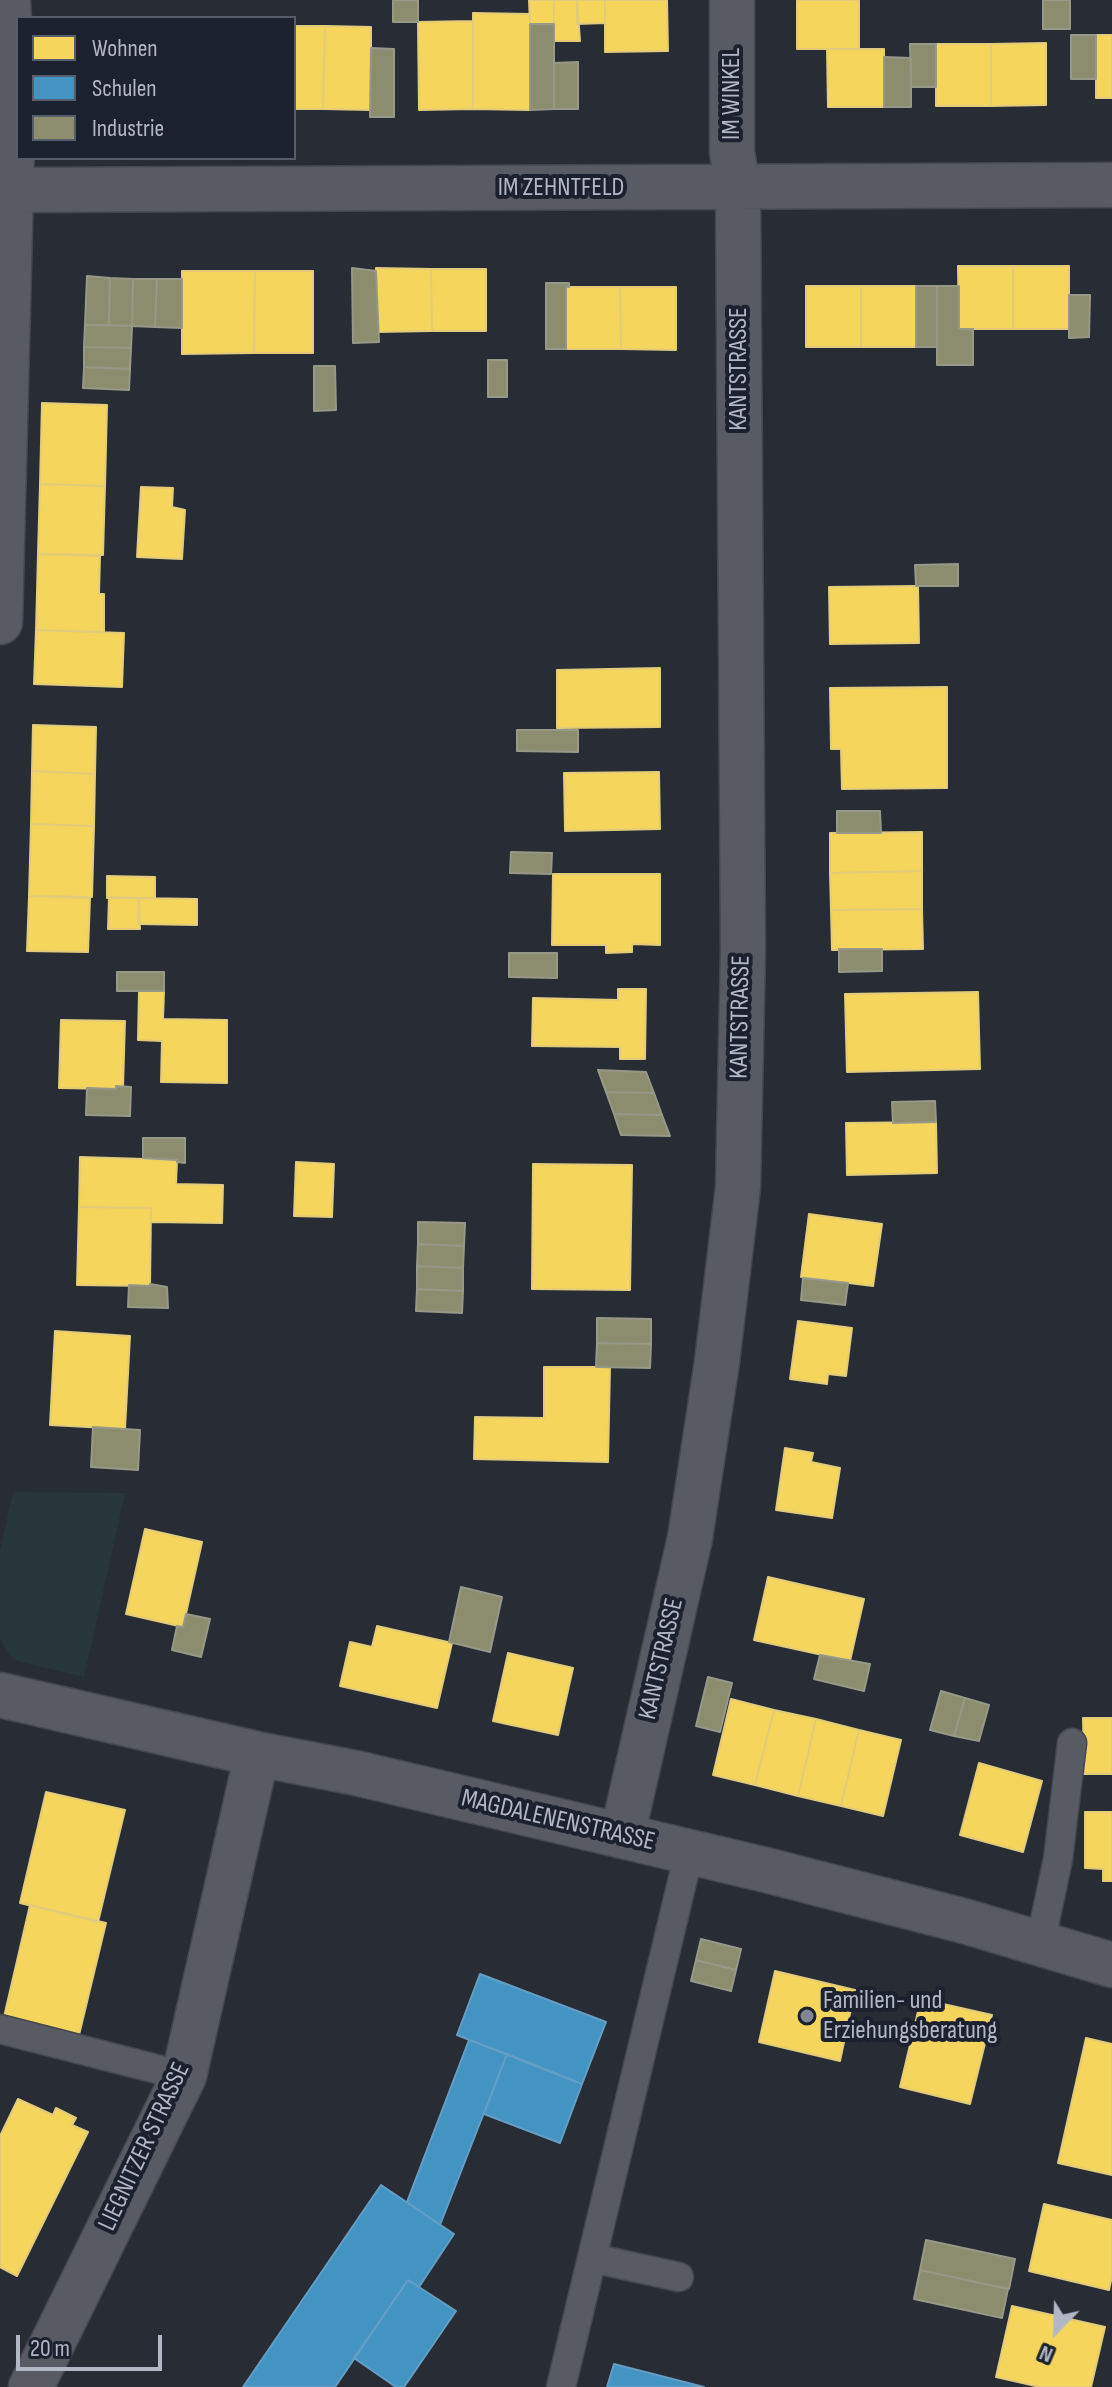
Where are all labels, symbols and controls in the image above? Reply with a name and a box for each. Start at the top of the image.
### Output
legend [16,16,296,160]
text: Wohnen [92,34,158,63]
street label: IM WINKEL [716,48,748,140]
text: Schulen [92,74,157,103]
text: Industrie [92,114,164,143]
street label: IM ZEHNTFELD [498,172,624,204]
street label: KANTSTRASSE [723,307,755,431]
street label: KANTSTRASSE [724,955,758,1079]
street label: KANTSTRASSE [633,1595,691,1723]
street label: MAGDALENENSTRASSE [458,1784,658,1858]
place label: Familien- und Erziehungsberatung [823,1985,997,2046]
marker: Familien- und Erziehungsberatung [798,2007,816,2025]
street label: LIEGNITZER STRASSE [92,2058,198,2236]
north arrow [1016,2291,1096,2371]
scale bar [20,2319,166,2369]
text: 20 m [30,2334,70,2363]
text: N [1036,2339,1057,2368]

